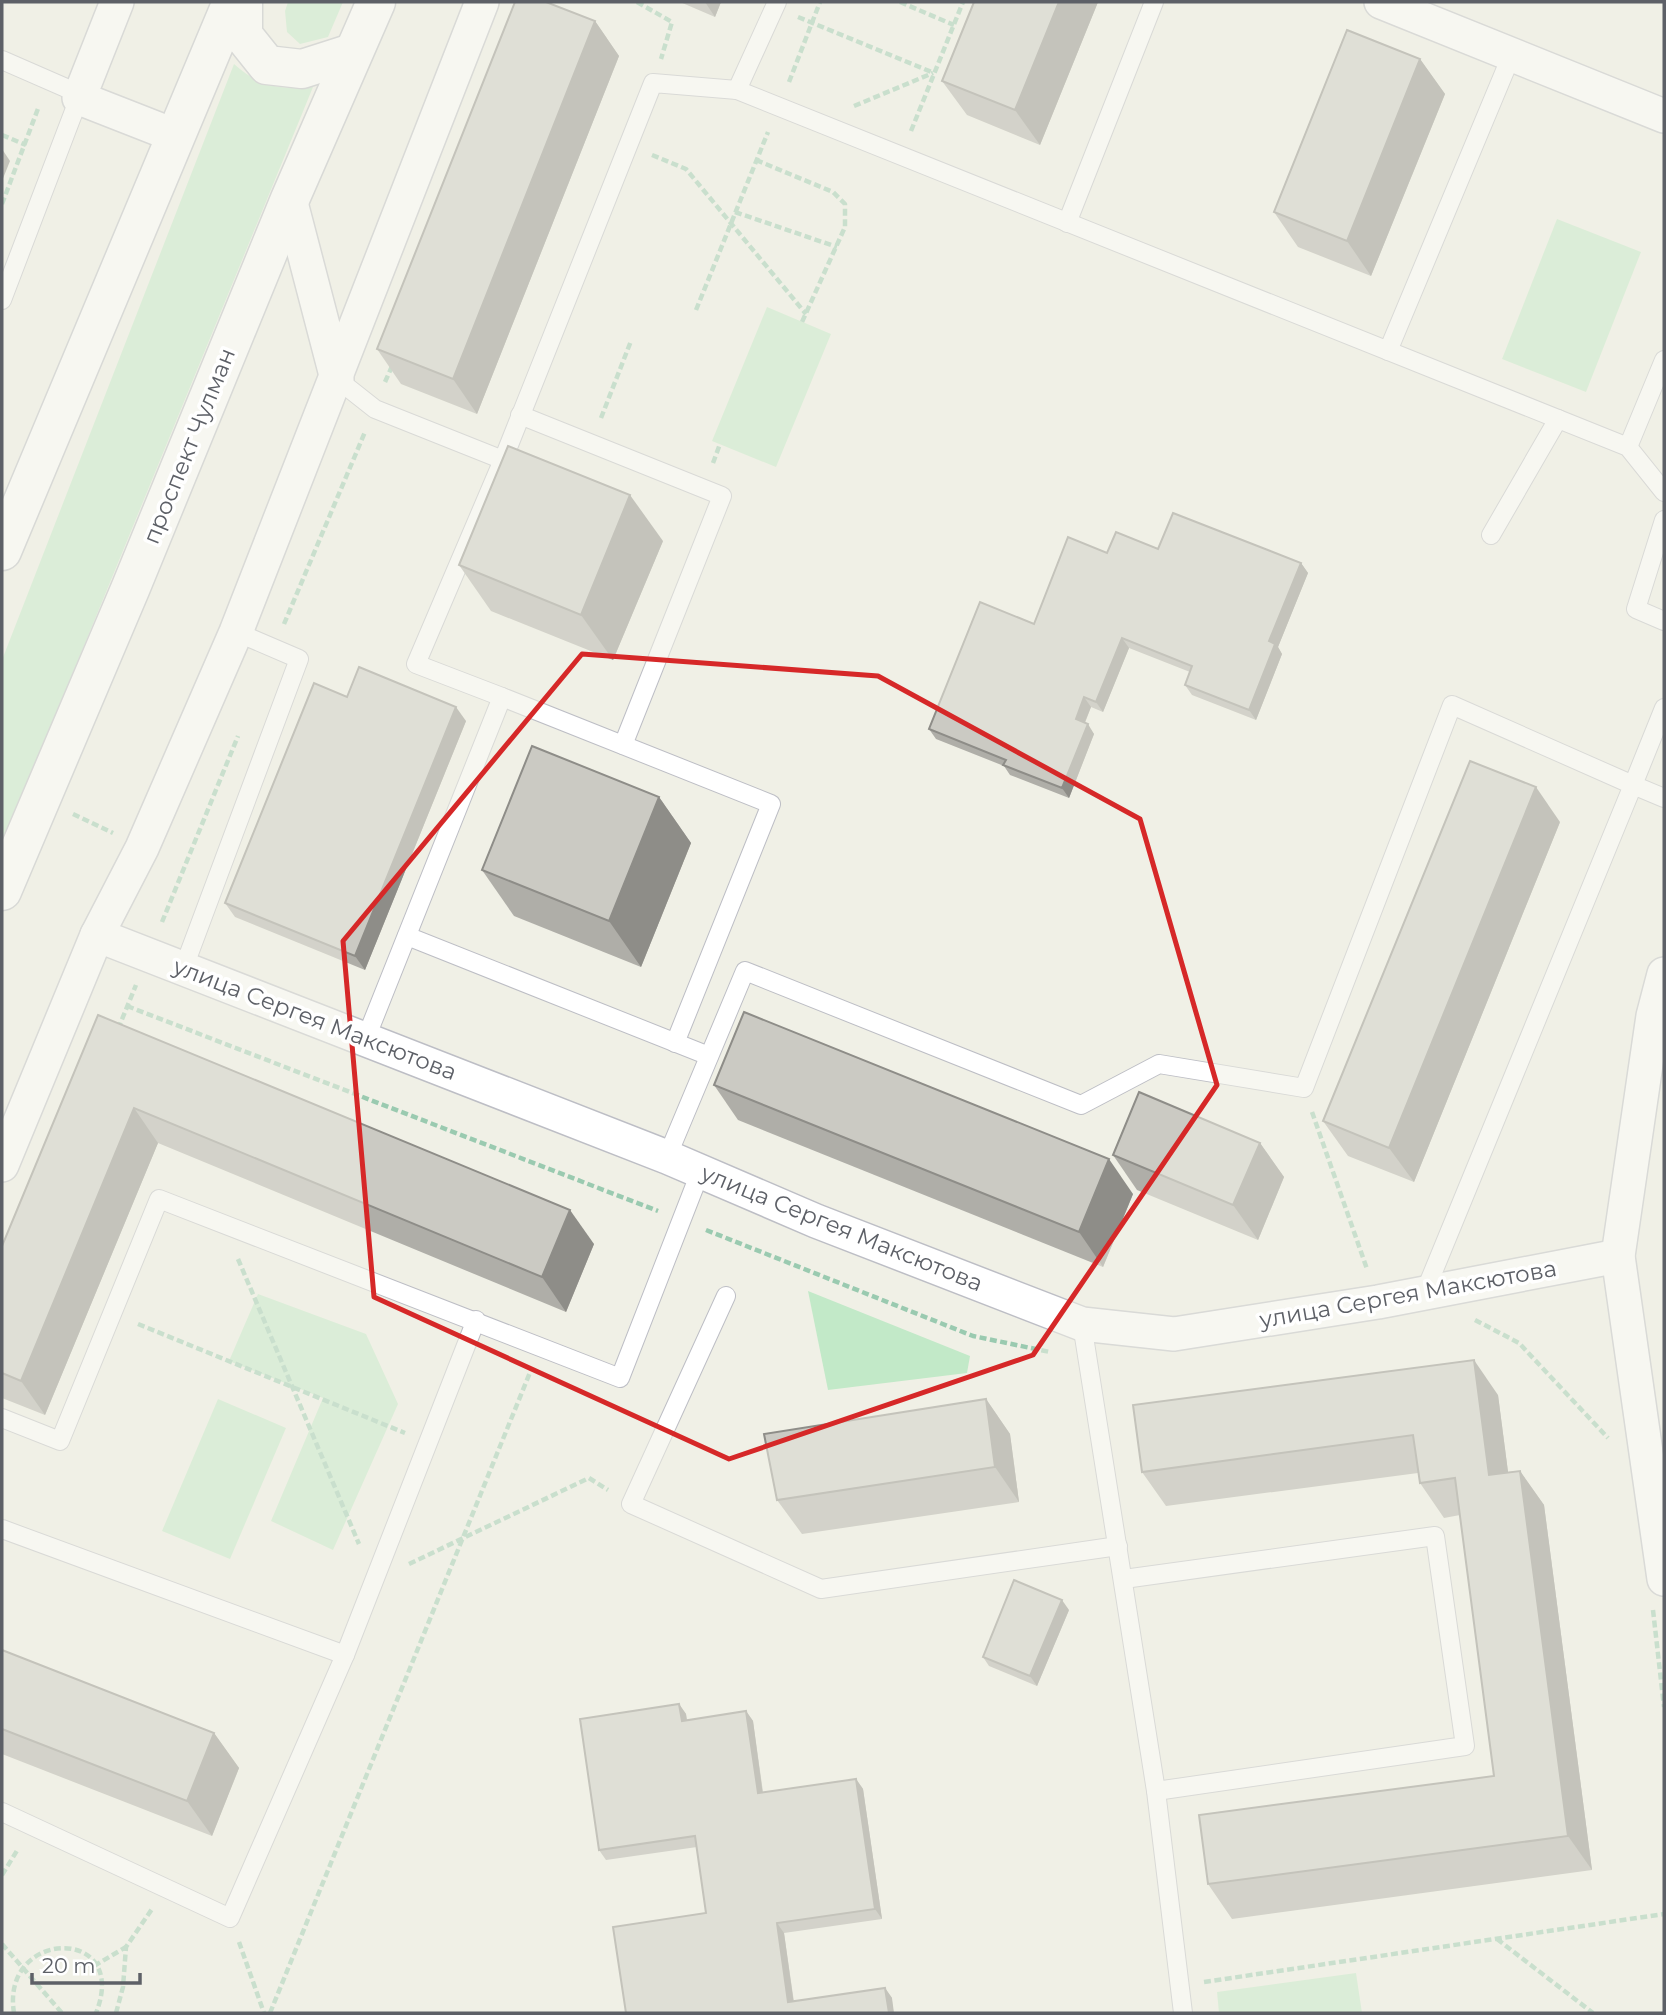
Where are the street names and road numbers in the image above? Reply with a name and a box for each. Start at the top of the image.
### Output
street label: проспект Чулман [137,344,241,548]
street label: улица Сергея Максютова [168,952,461,1086]
street label: улица Сергея Максютова [696,1158,987,1297]
street label: улица Сергея Максютова [1256,1254,1559,1334]

